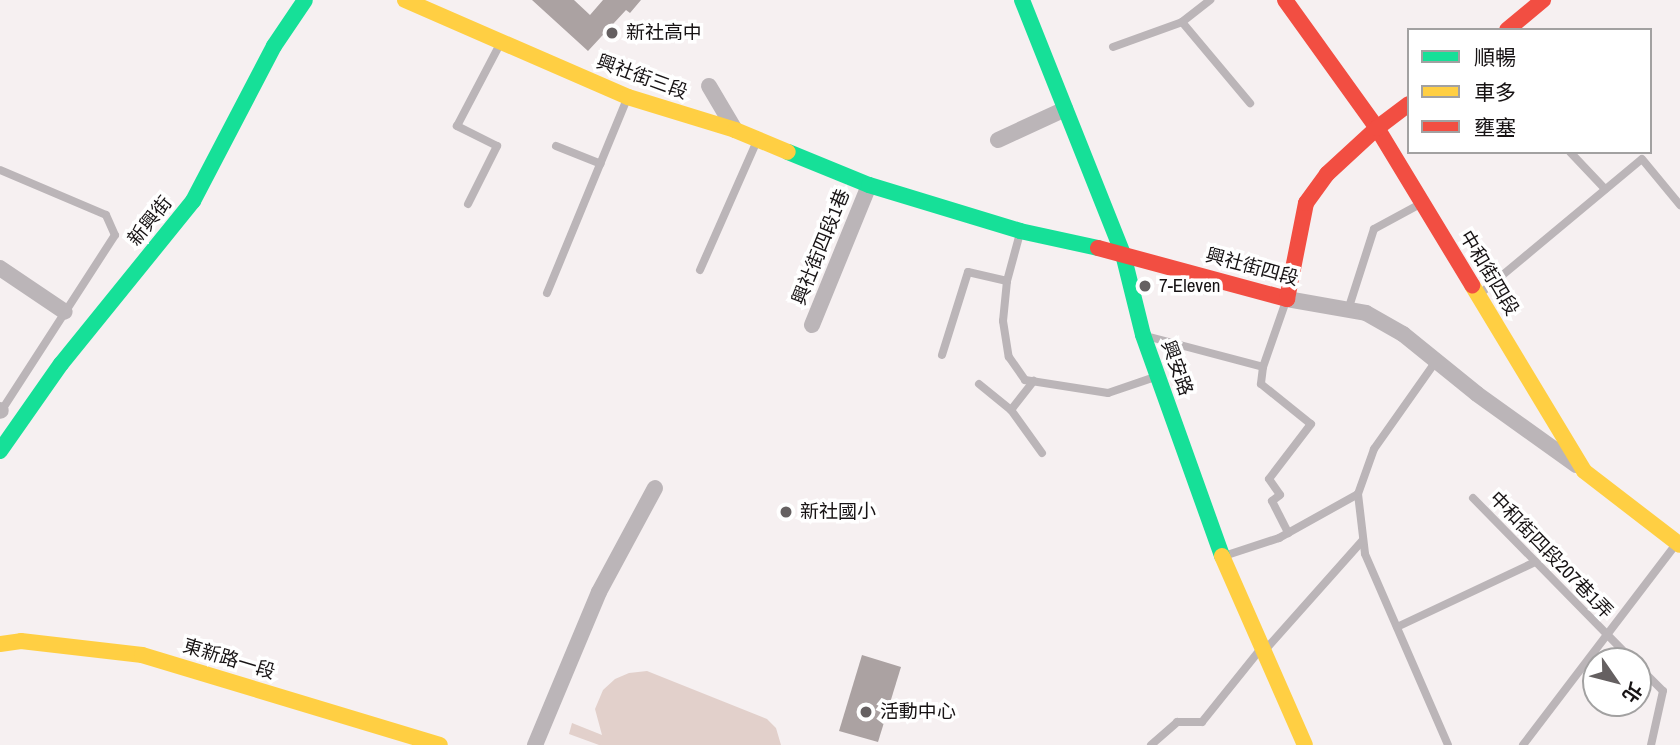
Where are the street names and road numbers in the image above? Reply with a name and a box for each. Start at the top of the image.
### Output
street label: 興社街三段 [593,50,691,104]
street label: 興社街四段1巷 [787,186,855,308]
street label: 新興街 [123,192,177,250]
street label: 中和街四段 [1455,226,1523,320]
street label: 興社街四段 [1203,244,1301,290]
street label: 興安路 [1157,337,1197,399]
street label: 中和街四段207巷1弄 [1485,487,1617,623]
street label: 東新路一段 [180,634,278,684]

